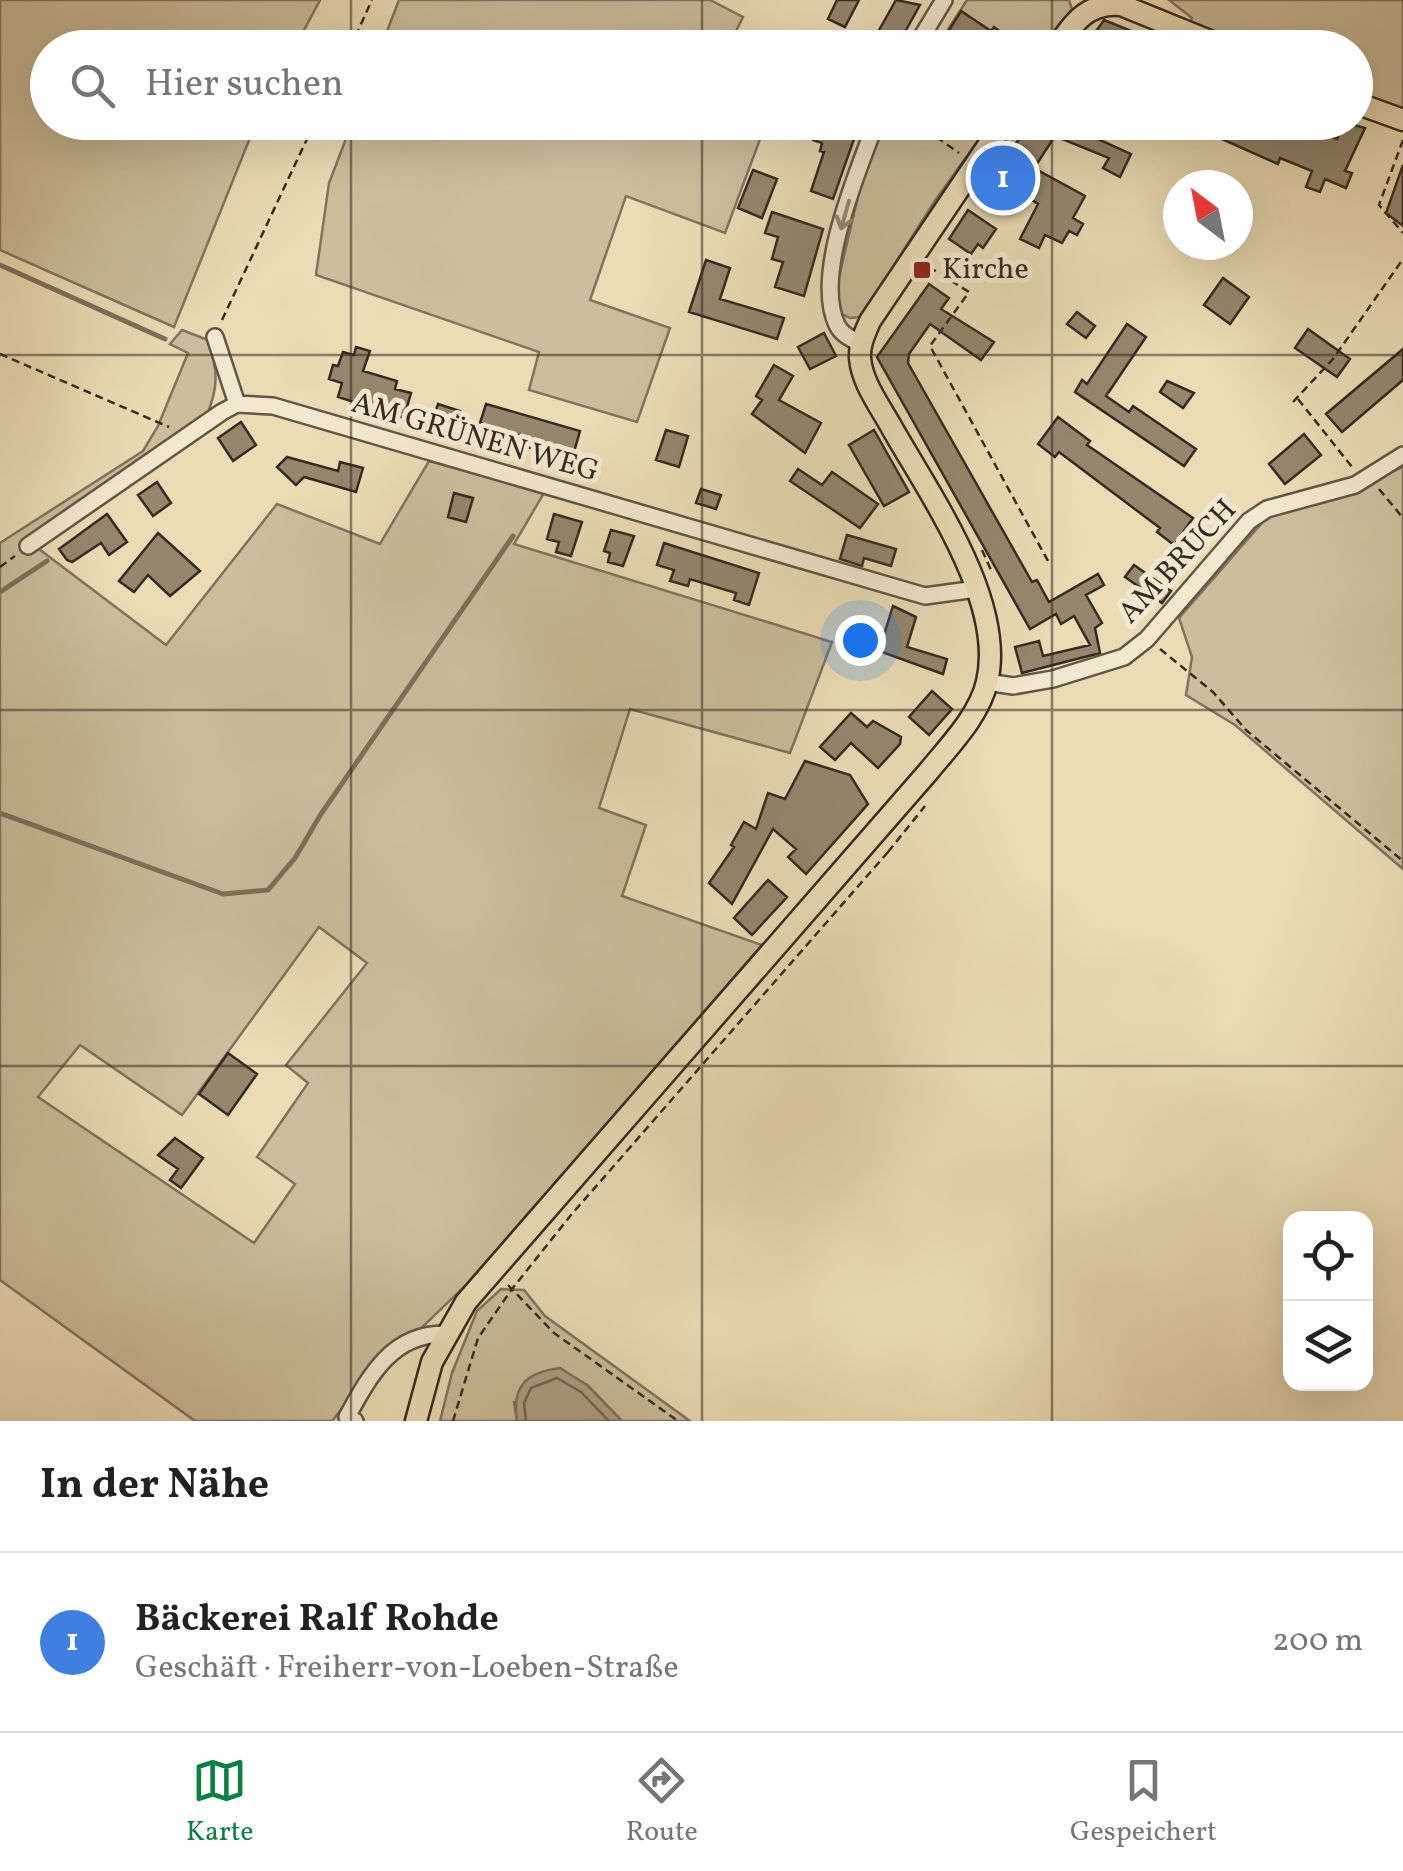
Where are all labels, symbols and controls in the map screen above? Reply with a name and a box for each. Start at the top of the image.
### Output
search box [30,30,1373,140]
icon: search [65,58,120,113]
text: Hier suchen [145,59,344,112]
pin: 1 [970,140,1036,216]
north arrow [1163,170,1253,260]
one-way arrow [835,199,853,230]
place label: Kirche [942,249,1029,291]
marker: Kirche [911,259,933,281]
street label: AM GRÜNEN WEG [346,383,604,493]
street label: AM BRUCH [1109,490,1247,634]
your location [835,615,886,666]
map controls [1283,1211,1373,1391]
button: locate [1283,1211,1373,1301]
button: layers [1283,1301,1373,1391]
text: In der Nähe [40,1457,269,1516]
text: Bäckerei Ralf Rohde [135,1594,499,1647]
text: 1 [66,1620,79,1664]
text: 200 m [1272,1620,1363,1664]
text: Geschäft · Freiherr-von-Loeben-Straße [135,1647,679,1691]
tab: Karte [186,1753,254,1852]
tab: Route [626,1753,698,1852]
tab: Gespeichert [1070,1753,1217,1852]

